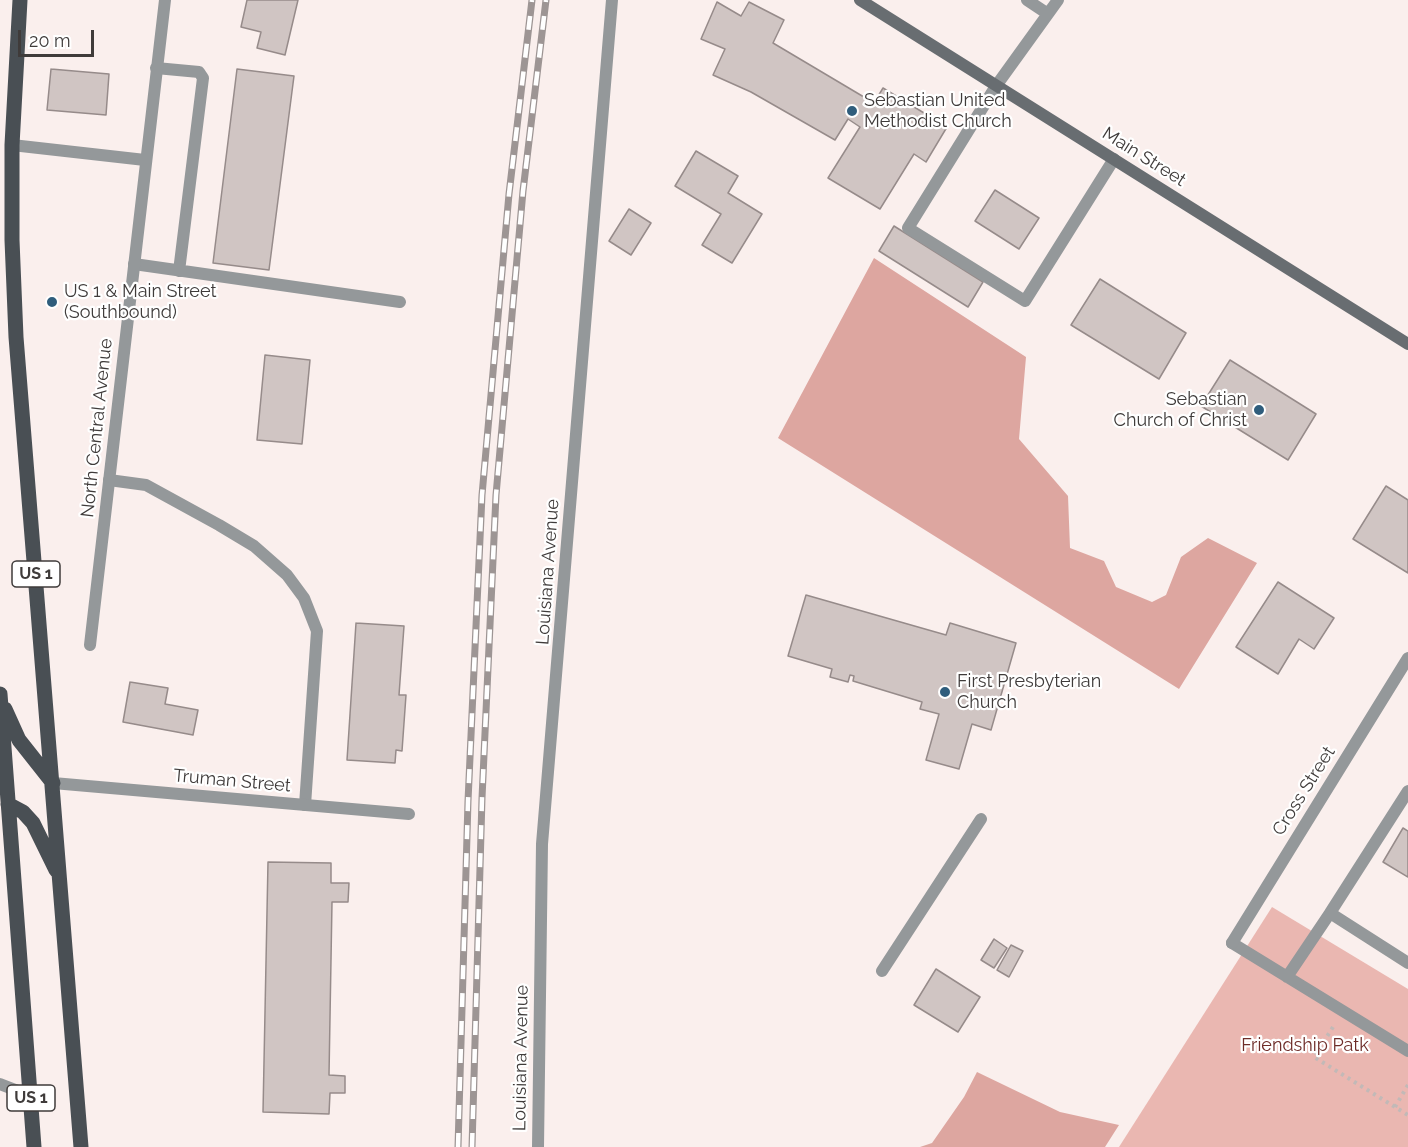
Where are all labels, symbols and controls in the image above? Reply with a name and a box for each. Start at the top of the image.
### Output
scale bar [21,18,98,56]
text: 20 m [29,30,71,51]
place label: Sebastian United Methodist Church [864,90,1012,132]
marker: Sebastian United Methodist Church [845,104,859,118]
street label: Main Street [1098,123,1190,191]
place label: US 1 & Main Street (Southbound) [64,281,216,324]
marker: US 1 & Main Street (Southbound) [45,295,59,309]
street label: North Central Avenue [77,337,117,519]
place label: Sebastian Church of Christ [1114,389,1247,432]
marker: Sebastian Church of Christ [1252,403,1266,417]
street label: Louisiana Avenue [532,498,564,646]
road number: US 1 [12,561,60,587]
place label: First Presbyterian Church [957,671,1101,714]
marker: First Presbyterian Church [938,685,952,699]
street label: Cross Street [1268,742,1340,840]
street label: Truman Street [172,765,292,797]
street label: Louisiana Avenue [509,985,533,1131]
park label: Friendship Patk [1241,1035,1369,1057]
road number: US 1 [7,1085,55,1111]

